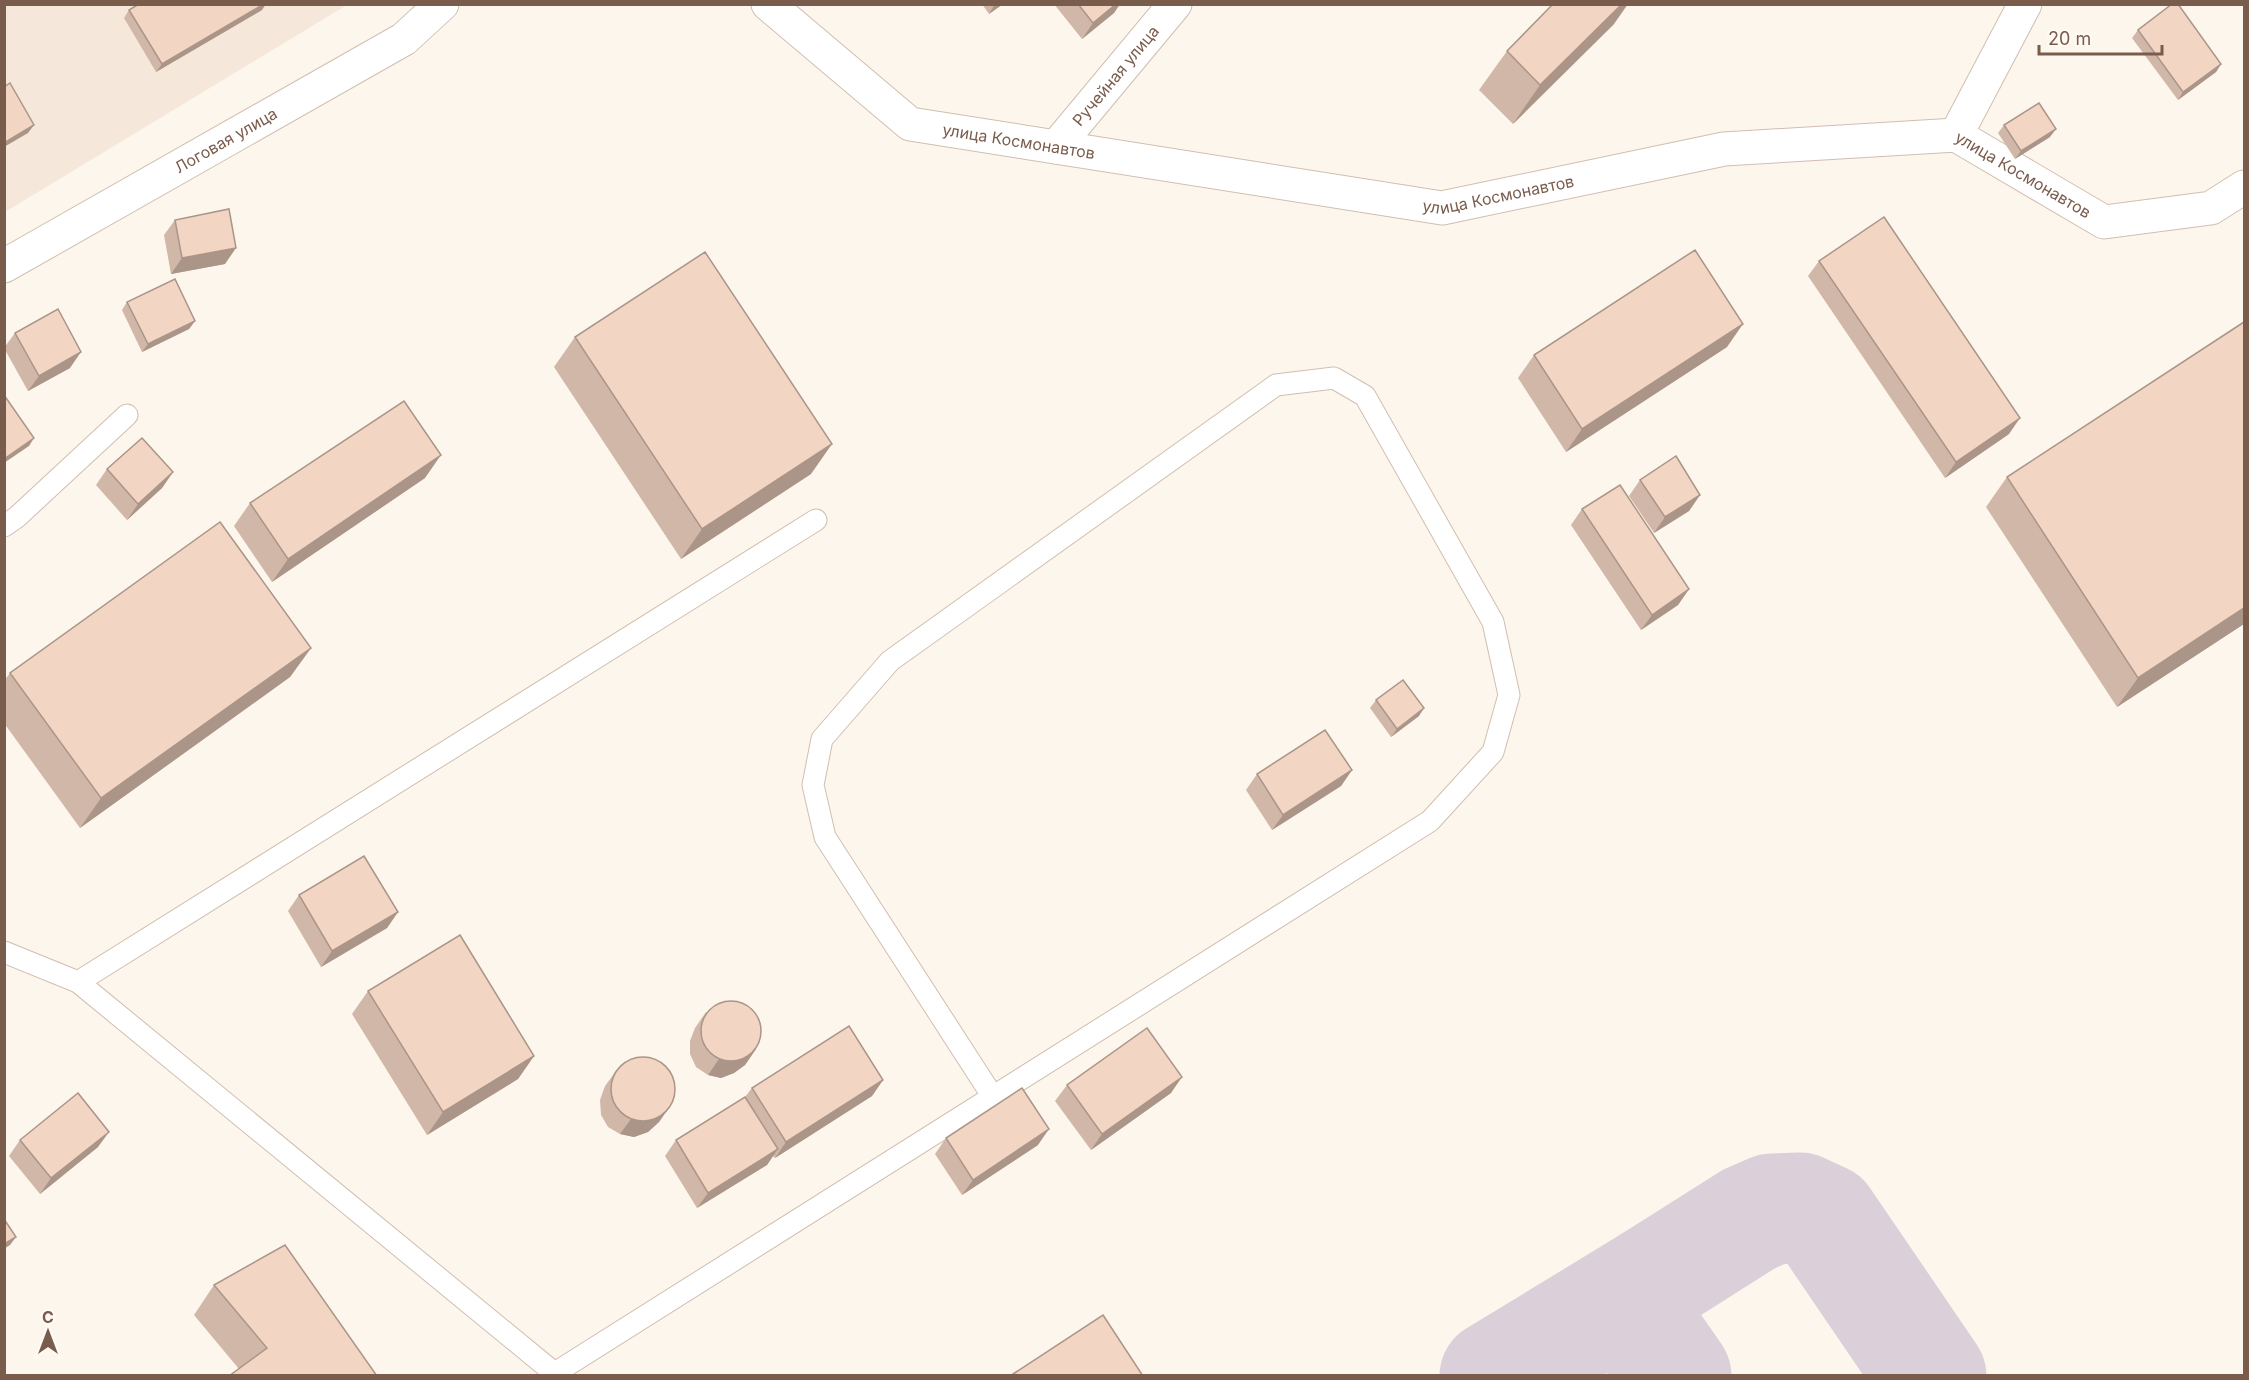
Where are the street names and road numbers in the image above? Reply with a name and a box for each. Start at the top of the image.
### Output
street label: Ручейная улица [1068,21,1163,130]
street label: Логовая улица [171,103,281,177]
street label: улица Космонавтов [941,119,1096,163]
street label: улица Космонавтов [1952,127,2095,222]
street label: улица Космонавтов [1421,171,1576,218]

